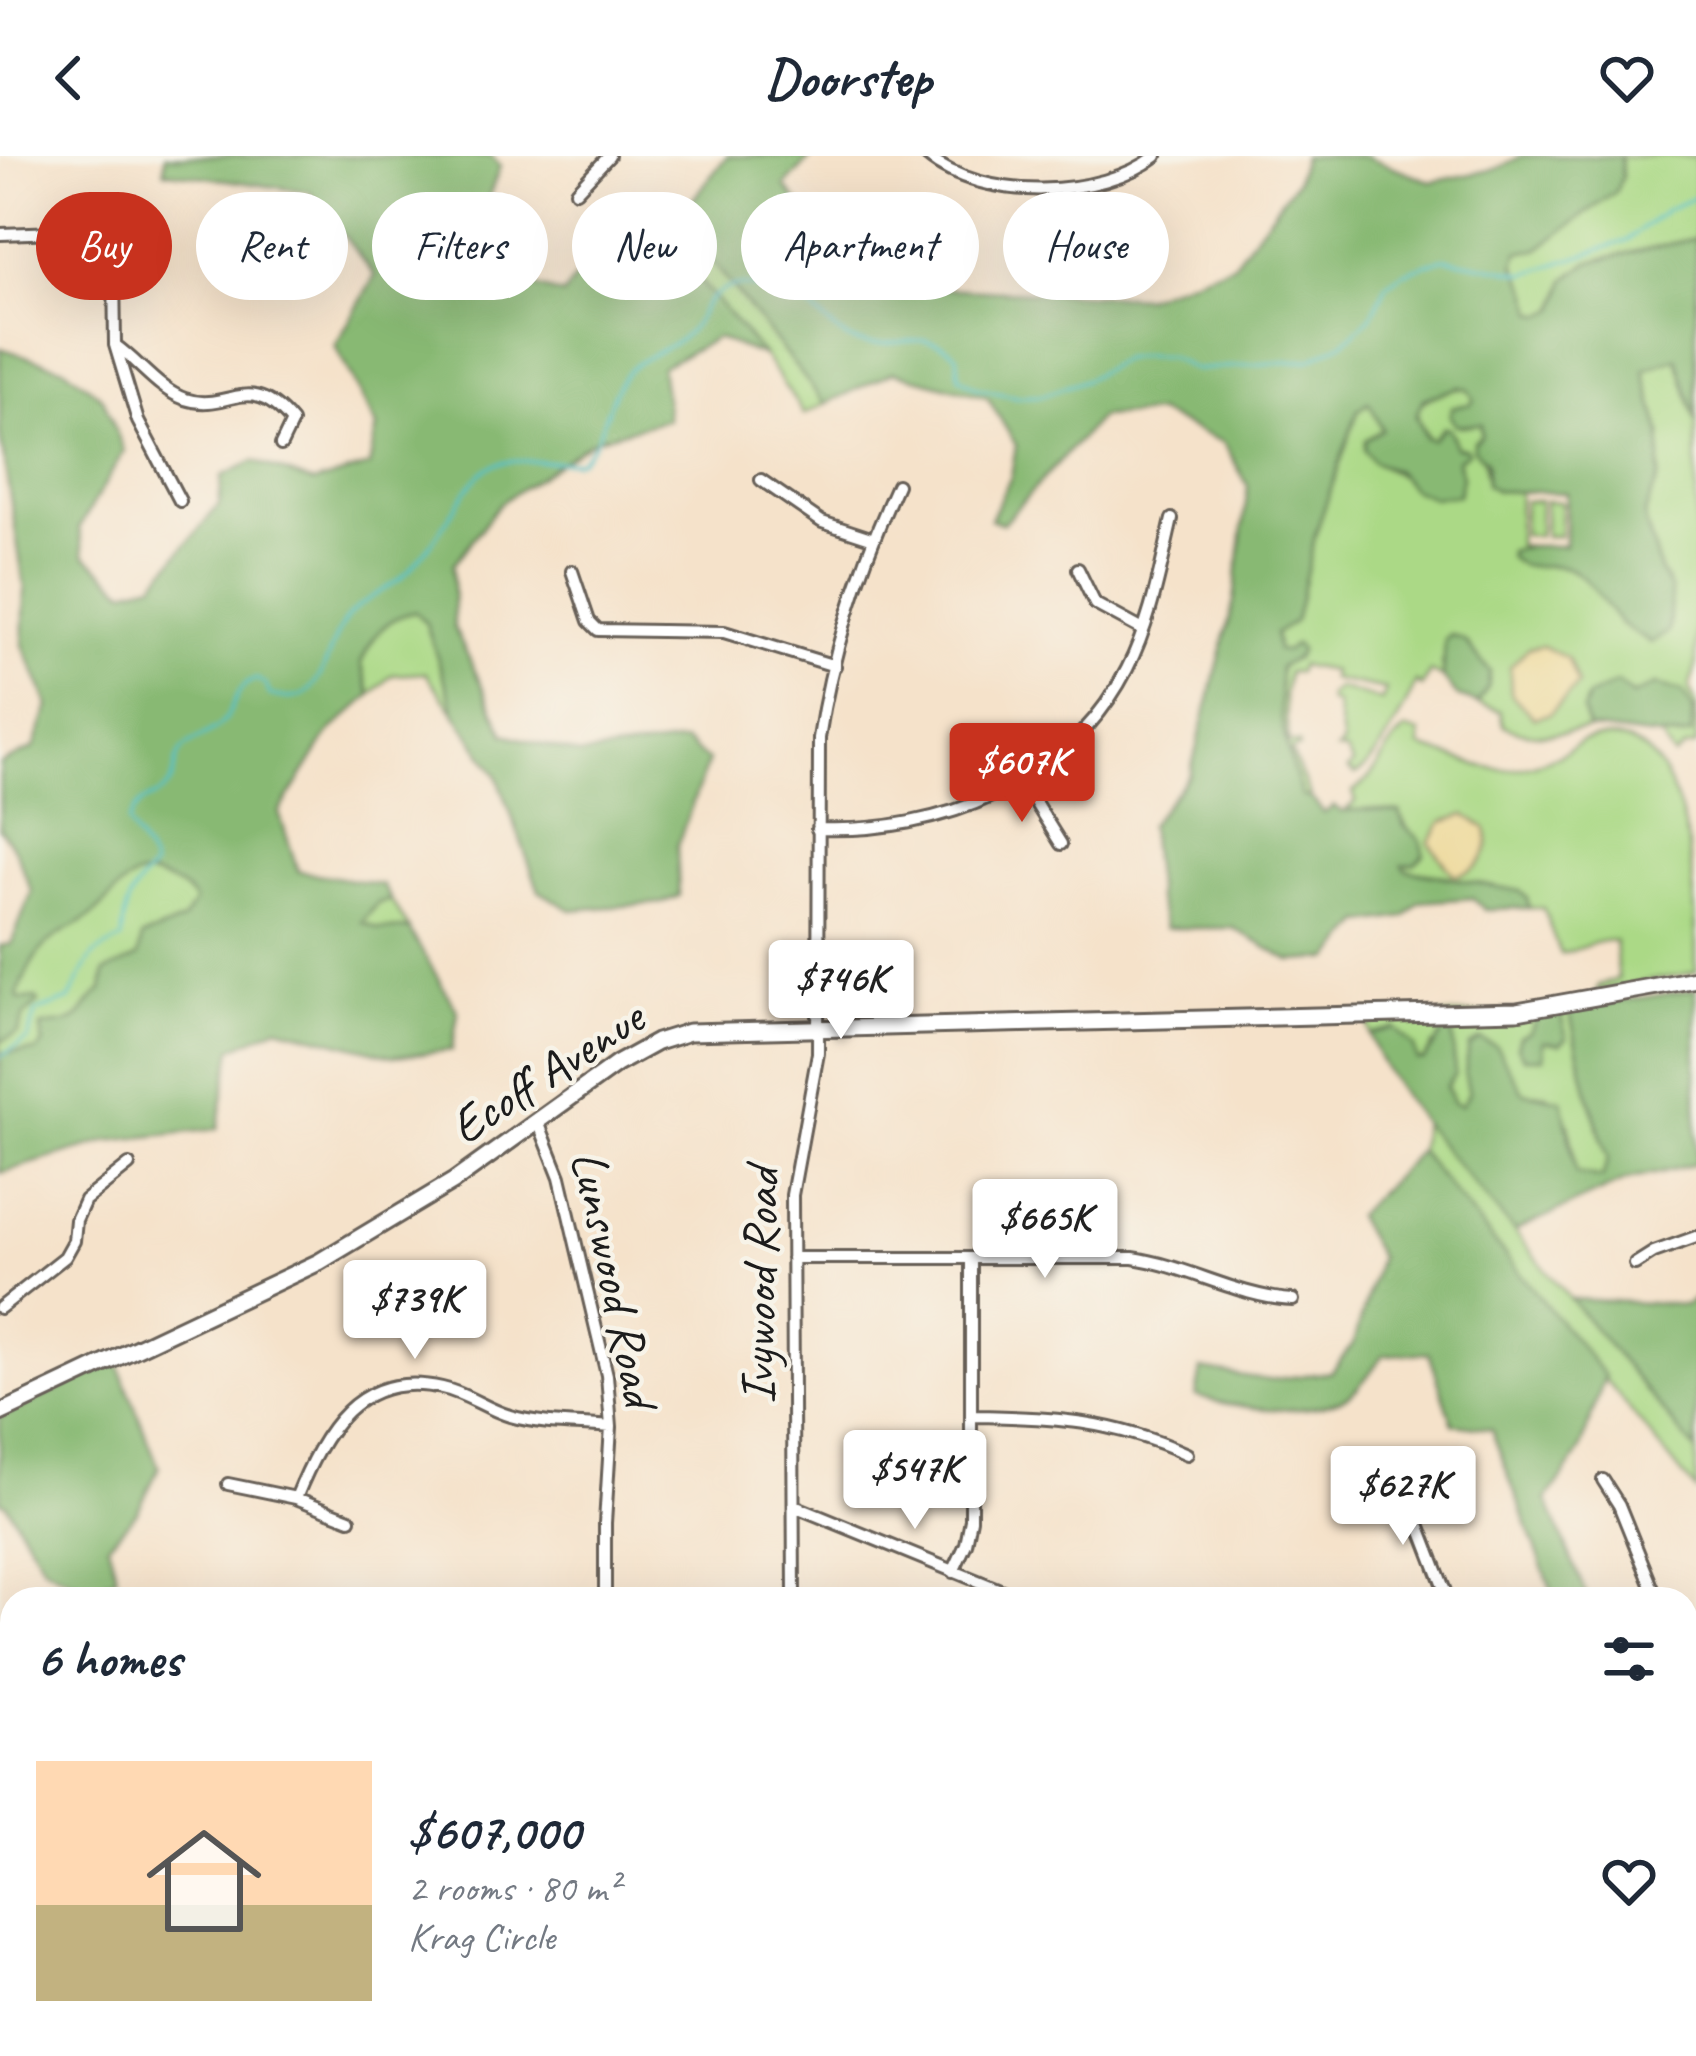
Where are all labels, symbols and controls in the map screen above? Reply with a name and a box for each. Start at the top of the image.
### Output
text: Doorstep [765,44,931,112]
icon: back [36,45,102,111]
icon: heart [1594,45,1660,111]
chip: Buy [36,192,172,300]
chip: Rent [196,192,348,300]
chip: Filters [372,192,548,300]
chip: New [572,192,717,300]
chip: Apartment [741,192,979,300]
chip: House [1003,192,1169,300]
pin: $607K [938,723,1106,825]
text: $607K [977,737,1067,786]
pin: $746K [757,940,925,1042]
text: $746K [796,954,886,1003]
street label: Ecoff Avenue [438,984,658,1158]
street label: Lunswood Road [557,1145,675,1419]
street label: Ivywood Road [725,1160,793,1404]
pin: $665K [961,1179,1129,1281]
text: $665K [999,1193,1091,1242]
pin: $739K [331,1260,499,1362]
text: $739K [370,1274,460,1323]
pin: $547K [831,1430,999,1532]
text: $547K [870,1444,960,1493]
pin: $627K [1319,1446,1487,1548]
text: $627K [1358,1460,1448,1509]
icon: filters [1596,1626,1662,1692]
text: 6 homes [36,1627,181,1691]
text: $607,000 [408,1800,580,1864]
icon: home [132,1809,276,1953]
icon: heart [1596,1848,1662,1914]
text: 2 rooms · 80 m² [408,1864,619,1913]
text: Krag Circle [408,1913,555,1962]

